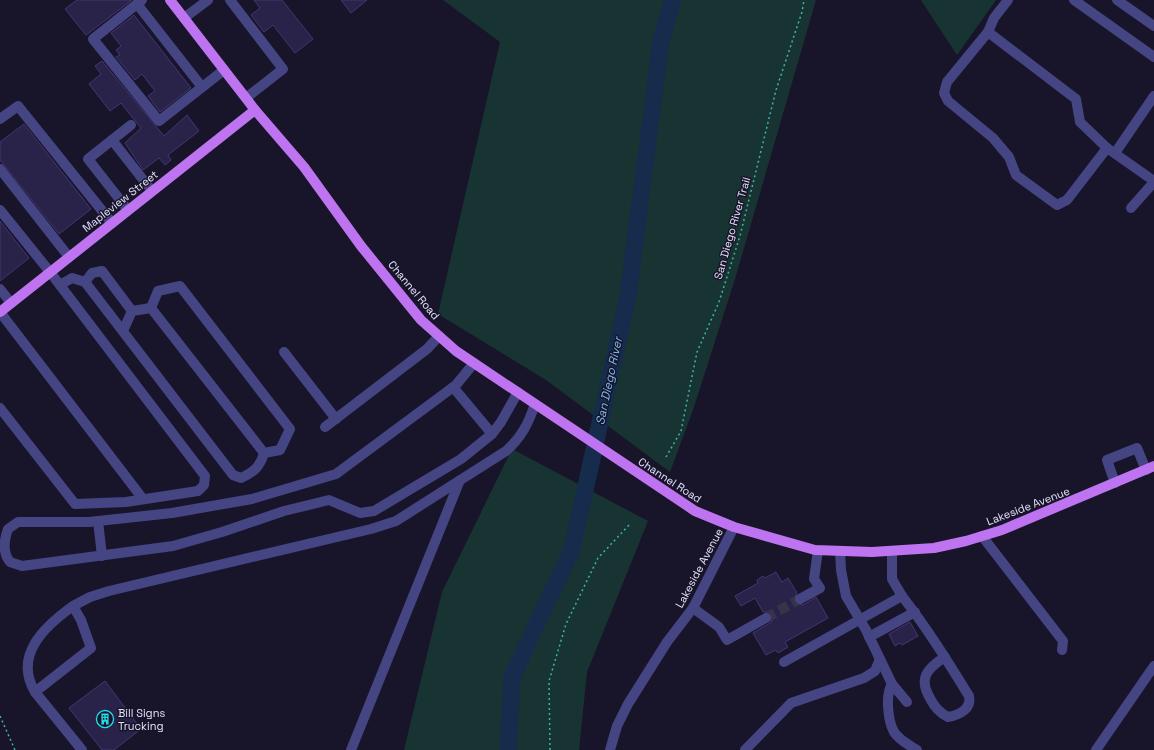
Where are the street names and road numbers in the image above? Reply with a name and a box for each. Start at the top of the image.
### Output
street label: Mapleview Street [79,167,161,235]
street label: San Diego River Trail [711,175,753,281]
street label: Channel Road [385,258,443,322]
street label: Channel Road [636,454,704,506]
street label: Lakeside Avenue [984,484,1072,528]
street label: Lakeside Avenue [672,526,726,610]

